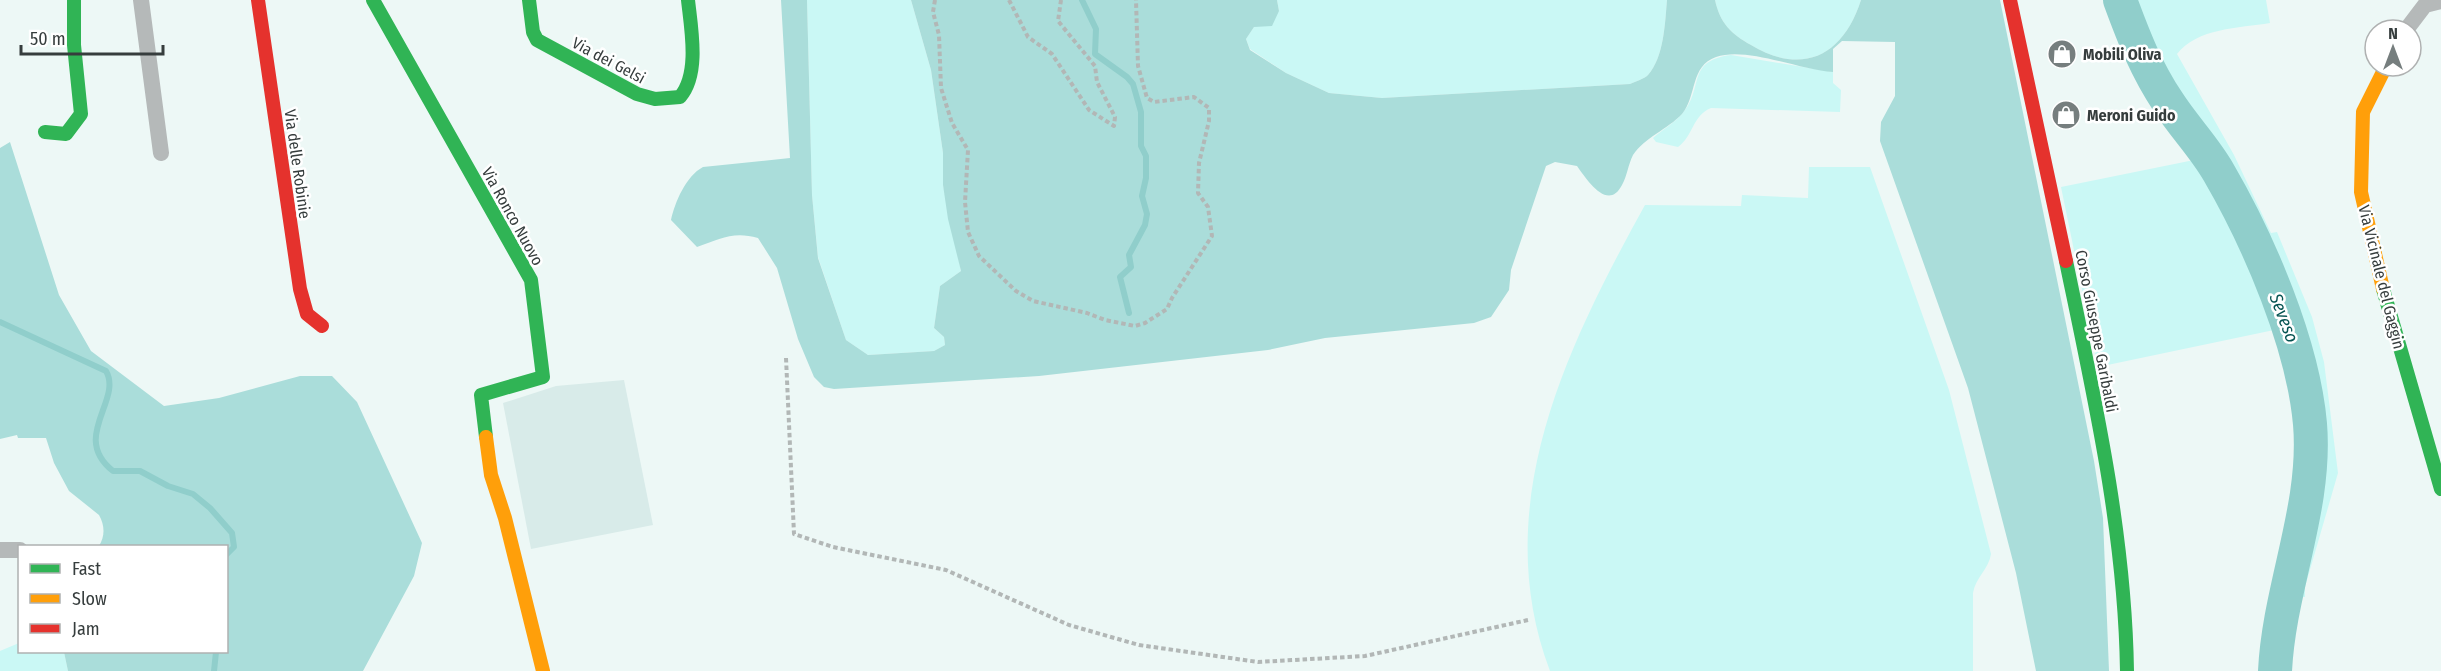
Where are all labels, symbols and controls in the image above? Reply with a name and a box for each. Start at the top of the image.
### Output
scale bar [21,18,164,56]
north arrow [2363,18,2423,78]
text: N [2388,24,2398,43]
text: 50 m [30,28,66,50]
street label: Via dei Gelsi [569,33,649,88]
shop icon: Mobili Oliva [2046,38,2078,70]
place label: Mobili Oliva [2083,45,2162,64]
shop icon: Meroni Guido [2050,99,2082,131]
place label: Meroni Guido [2087,106,2176,125]
street label: Via delle Robinie [280,108,315,220]
street label: Via Ronco Nuovo [478,164,547,269]
street label: Via Vicinale del Gaggin [2354,203,2409,351]
street label: Corso Giuseppe Garibaldi [2071,248,2122,414]
water label: Seveso [2264,289,2303,346]
legend [18,545,228,653]
text: Fast [72,558,101,580]
text: Slow [72,588,107,610]
text: Jam [72,618,100,640]

